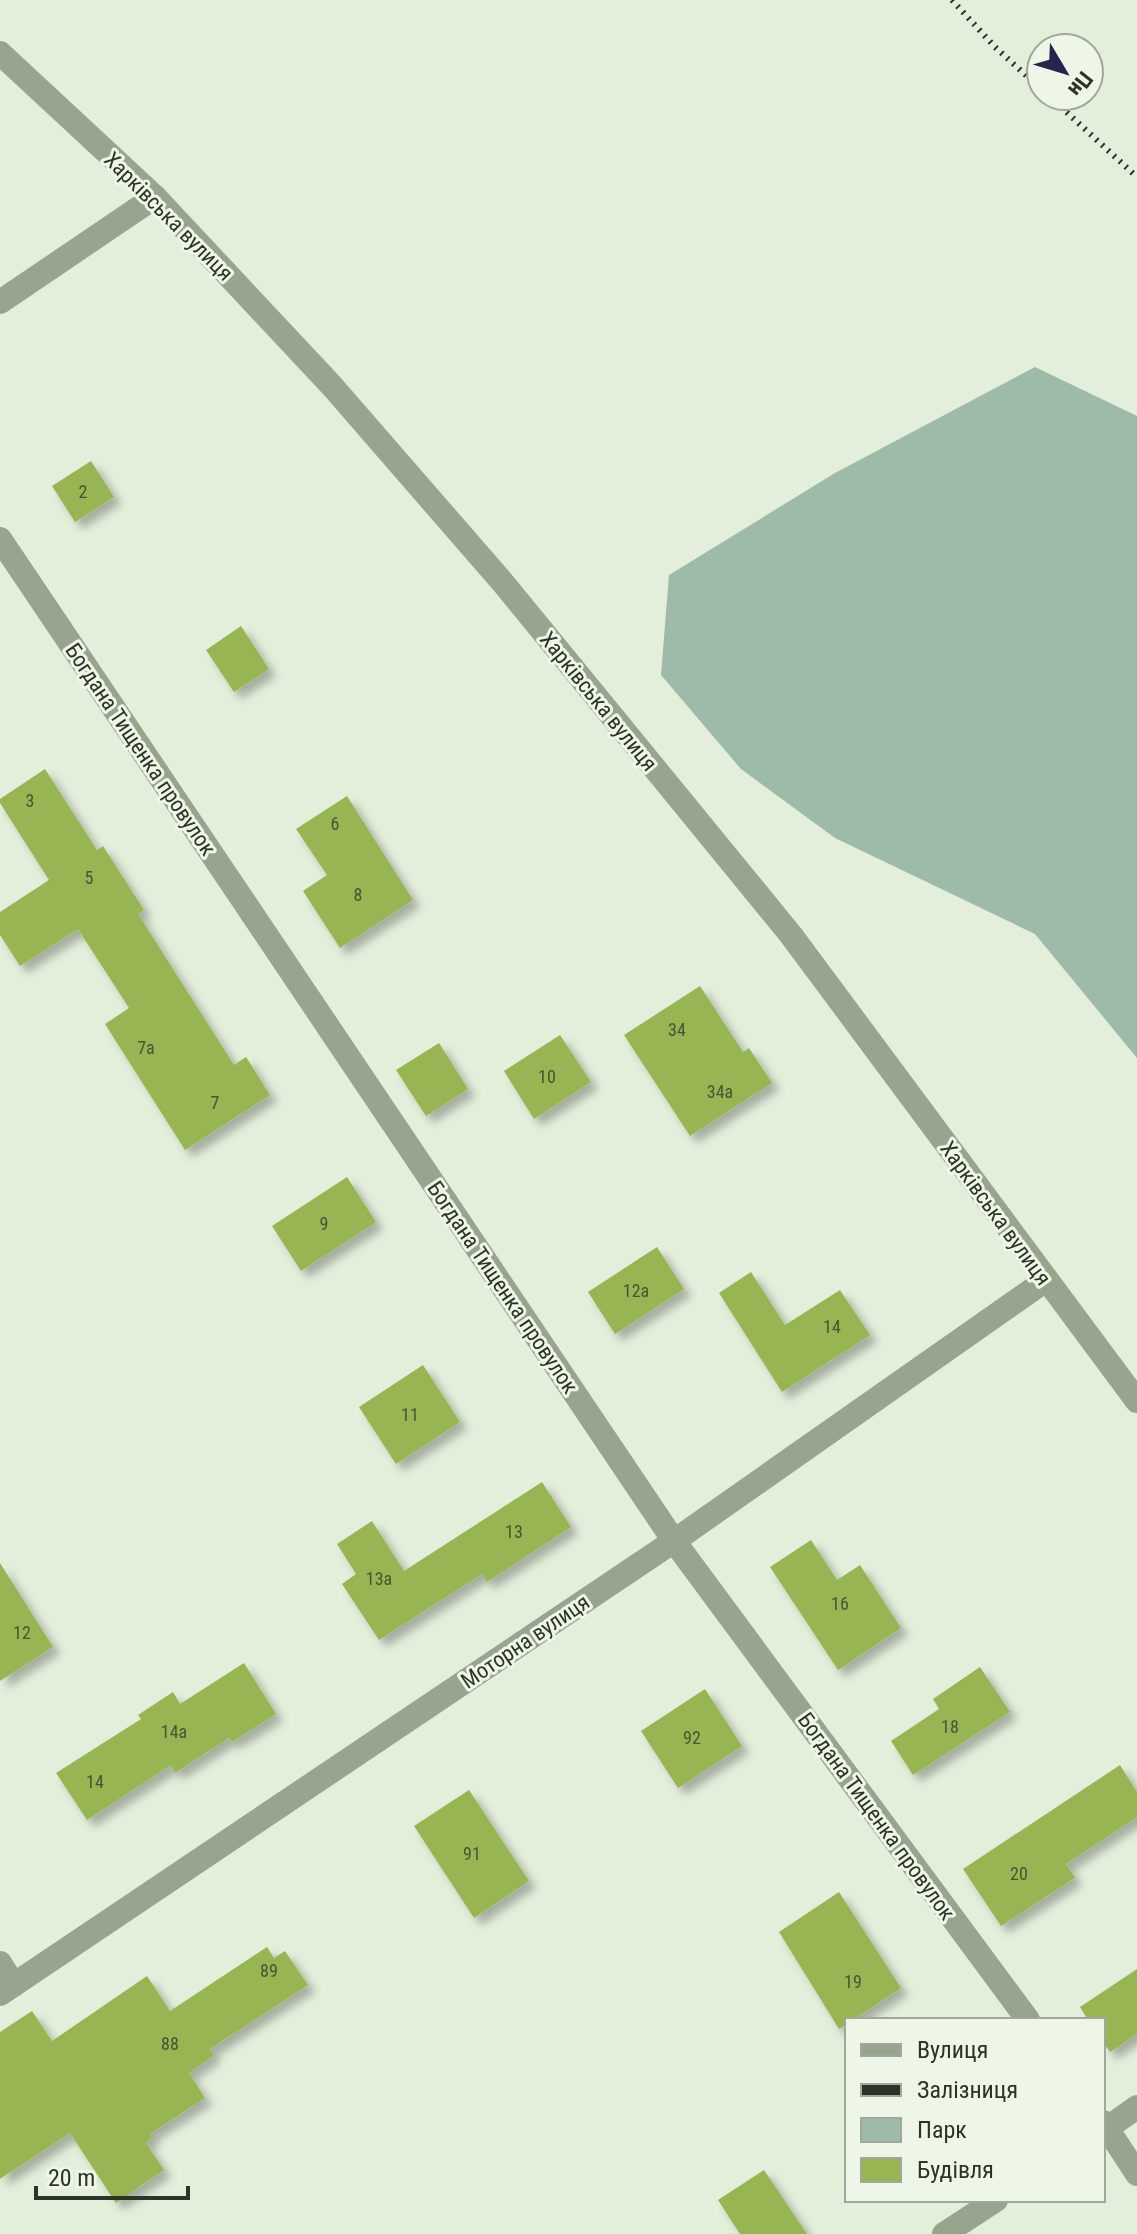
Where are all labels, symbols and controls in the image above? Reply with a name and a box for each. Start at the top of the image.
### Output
north arrow [1025,32,1105,112]
text: Пн [1063,67,1098,101]
street label: Харківська вулиця [99,147,238,286]
house number: 2 [79,481,88,502]
street label: Харківська вулиця [535,627,662,776]
street label: Богдана Тищенка провулок [60,639,221,860]
house number: 3 [26,790,34,811]
house number: 6 [331,813,339,834]
house number: 5 [85,867,94,888]
house number: 8 [354,884,362,905]
house number: 34 [668,1019,686,1040]
house number: 7а [137,1037,155,1058]
house number: 10 [538,1066,556,1087]
house number: 34а [707,1081,733,1102]
house number: 7 [211,1092,220,1113]
street label: Харківська вулиця [935,1137,1056,1290]
street label: Богдана Тищенка провулок [422,1177,583,1398]
house number: 9 [320,1213,328,1234]
house number: 12а [623,1280,649,1301]
house number: 14 [823,1316,841,1337]
house number: 11 [401,1404,419,1425]
house number: 13 [505,1521,523,1542]
house number: 13а [366,1568,392,1589]
street label: Моторна вулиця [456,1589,594,1694]
house number: 16 [831,1593,849,1614]
house number: 12 [13,1622,31,1643]
street label: Богдана Тищенка провулок [793,1708,960,1925]
house number: 18 [941,1716,959,1737]
house number: 14а [161,1721,187,1742]
house number: 92 [683,1727,701,1748]
house number: 14 [86,1771,104,1792]
house number: 91 [463,1843,481,1864]
house number: 20 [1010,1863,1028,1884]
house number: 89 [260,1960,278,1981]
house number: 19 [844,1971,862,1992]
legend [845,2018,1105,2202]
house number: 88 [161,2033,179,2054]
text: Вулиця [917,2036,988,2064]
text: Залізниця [917,2076,1018,2104]
text: Парк [917,2116,967,2144]
scale bar [36,2150,188,2200]
text: Будівля [917,2156,994,2184]
text: 20 m [48,2164,95,2192]

